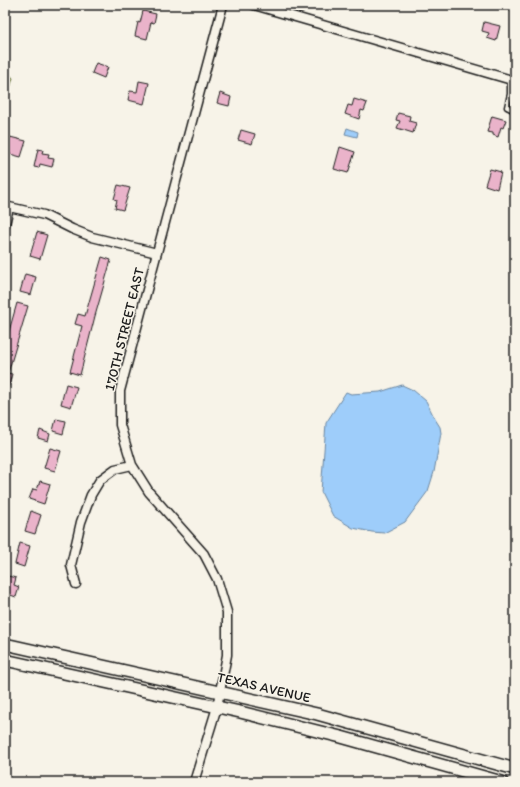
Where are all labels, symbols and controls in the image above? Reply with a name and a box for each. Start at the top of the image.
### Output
street label: 170TH STREET EAST [101,266,148,392]
street label: TEXAS AVENUE [215,668,313,707]

